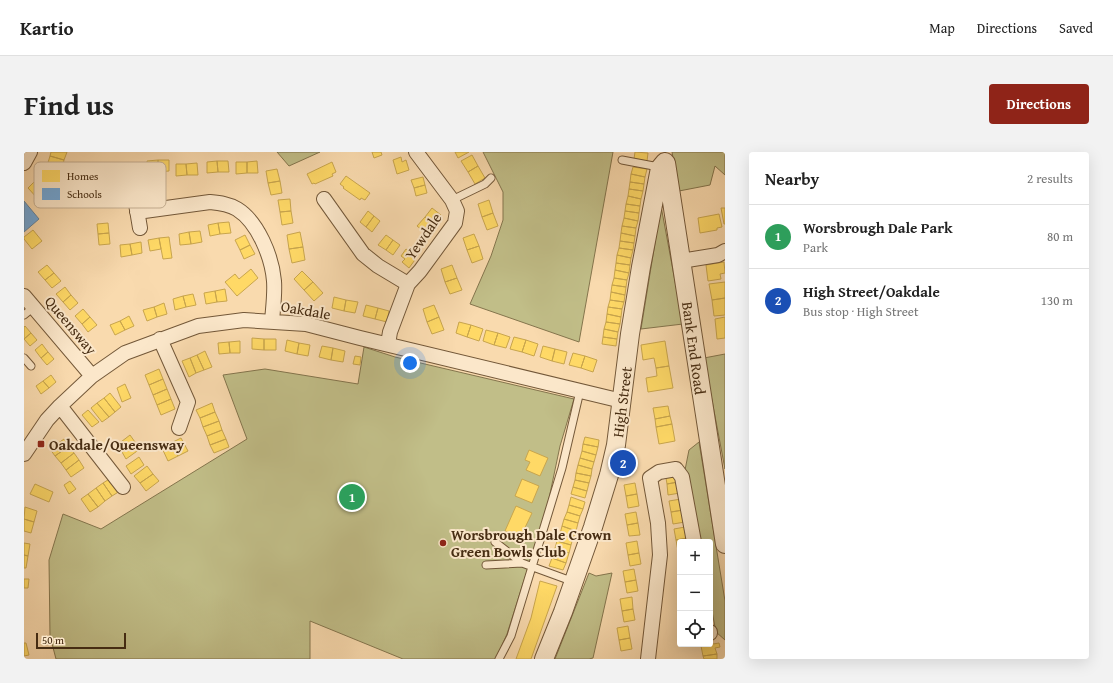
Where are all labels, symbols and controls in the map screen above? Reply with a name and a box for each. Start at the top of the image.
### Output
text: Kartio [20,14,74,42]
text: Map [929,18,955,38]
text: Directions [977,18,1037,38]
text: Saved [1059,18,1093,38]
text: Find us [24,84,114,125]
button: Directions [989,84,1089,124]
legend [34,162,166,208]
text: Nearby [765,166,819,191]
text: Homes [67,168,98,184]
text: 2 results [1027,169,1073,188]
text: Schools [67,186,102,202]
street label: Yewdale [400,209,446,263]
text: Worsbrough Dale Park [803,217,953,238]
text: 1 [775,227,781,246]
text: 80 m [1047,227,1073,246]
text: Park [803,238,828,257]
text: High Street/Oakdale [803,281,940,302]
street label: Queensway [40,291,102,359]
text: 2 [775,291,781,310]
text: 130 m [1041,291,1073,310]
street label: Oakdale [279,295,333,325]
street label: Bank End Road [677,300,711,396]
text: Bus stop · High Street [803,302,919,321]
your location [400,353,420,373]
street label: High Street [607,365,637,439]
place label: Oakdale/Queensway [49,434,185,455]
marker: Oakdale/Queensway [36,439,46,449]
pin: 2 [610,448,636,478]
pin: 1 [339,482,365,512]
place label: Worsbrough Dale Crown Green Bowls Club [451,524,612,562]
marker: Worsbrough Dale Crown Green Bowls Club [438,538,448,548]
map controls [677,539,713,647]
button: + [677,539,713,575]
button: − [677,575,713,611]
button: locate [677,611,713,647]
scale bar [36,631,126,650]
text: 50 m [42,632,64,648]

